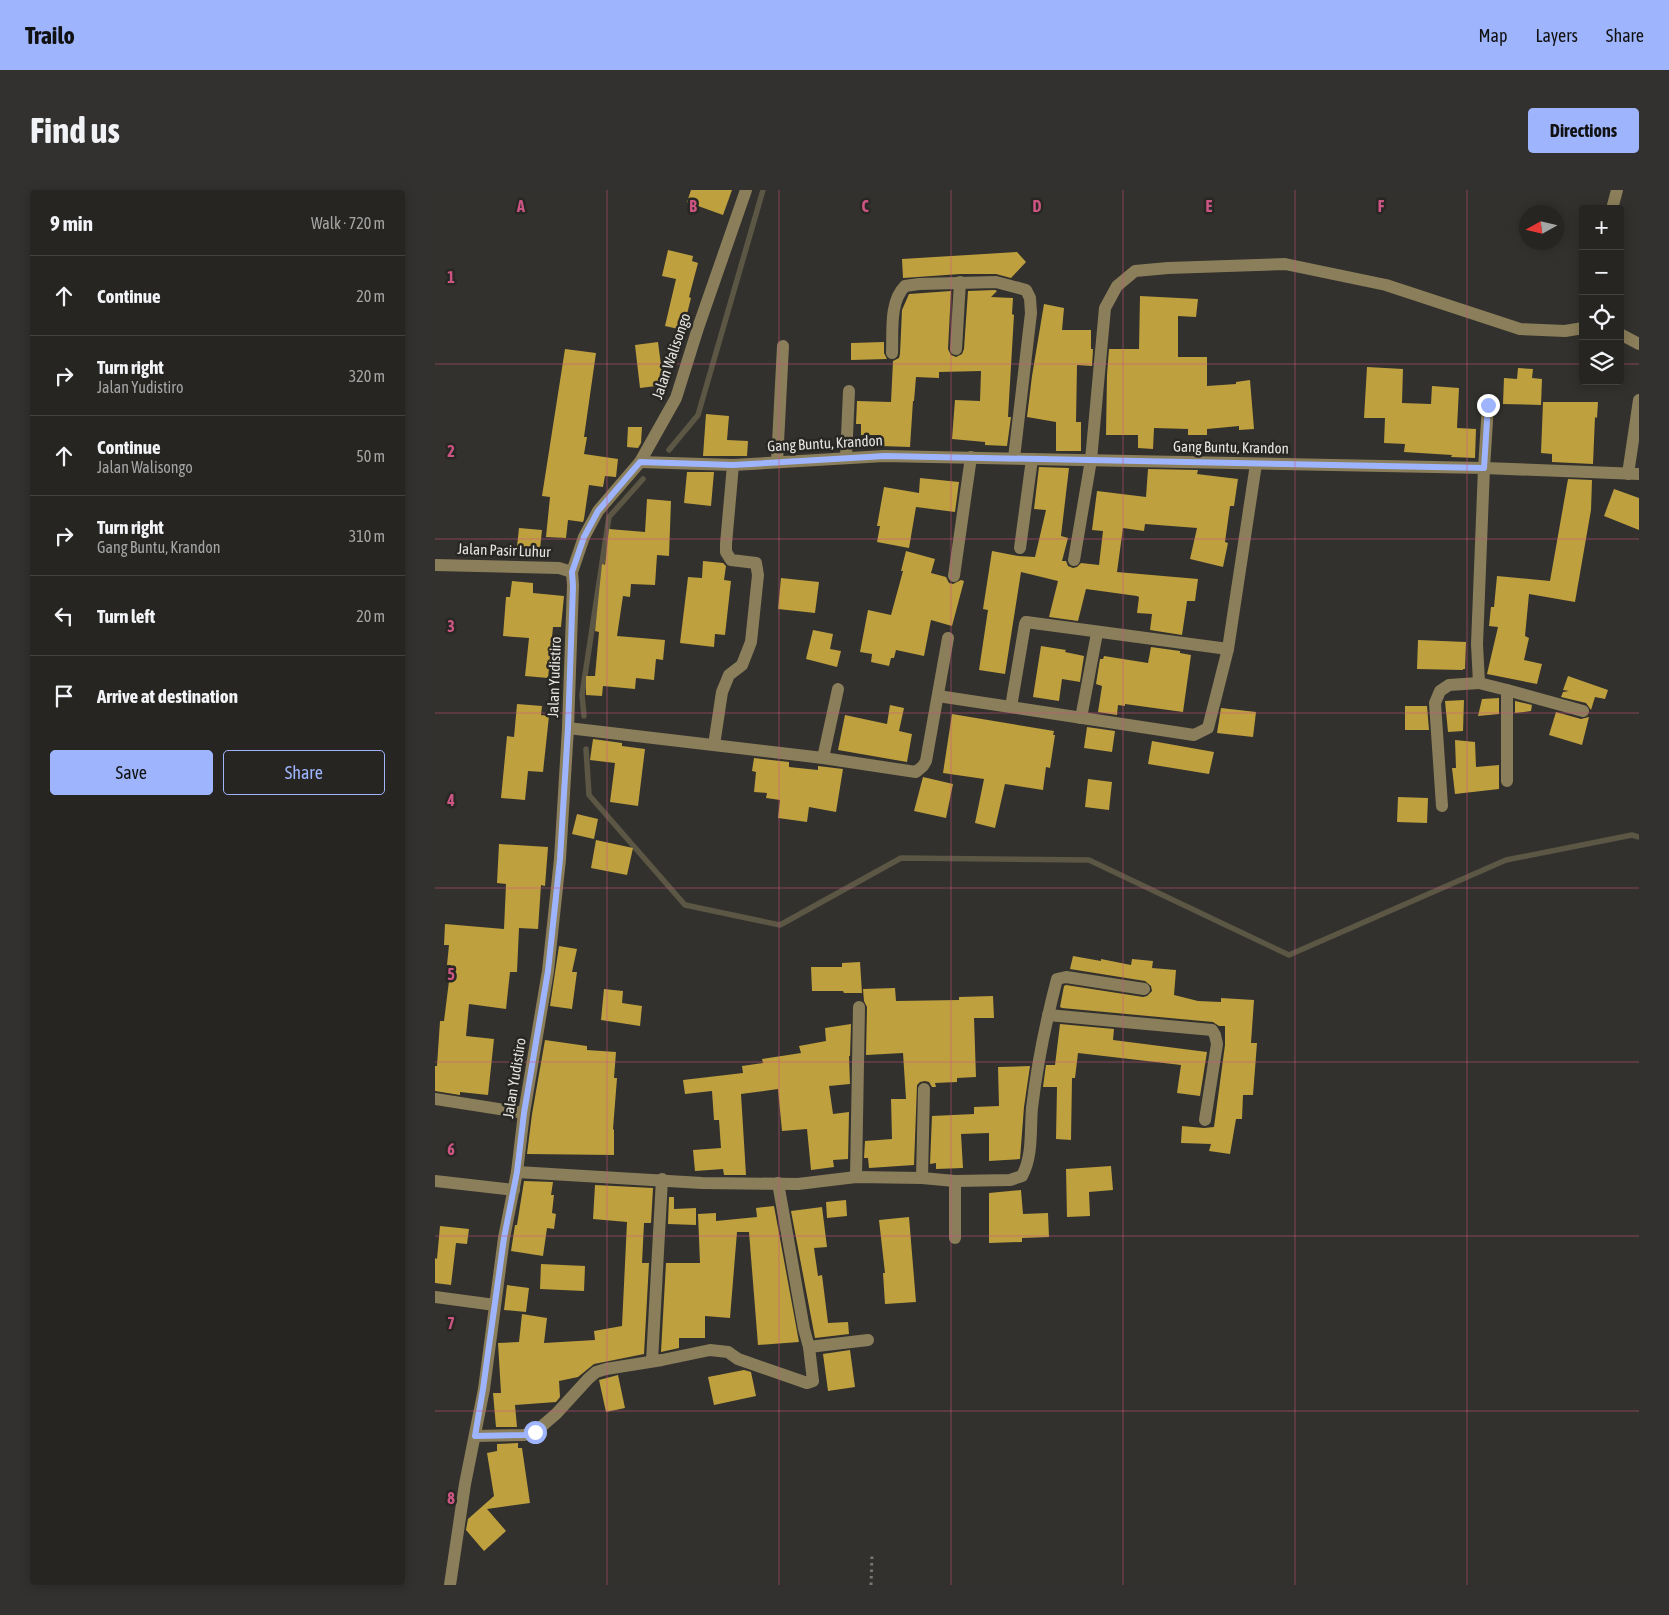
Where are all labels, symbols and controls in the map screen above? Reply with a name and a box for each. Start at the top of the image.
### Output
text: Trailo [25,22,75,49]
text: Map [1478,25,1507,46]
text: Layers [1535,25,1578,46]
text: Share [1606,25,1644,46]
button: Directions [1528,108,1639,153]
text: Find us [30,110,120,150]
text: A [516,197,525,215]
text: B [689,197,697,215]
text: C [861,197,869,215]
text: D [1033,197,1042,215]
text: E [1206,197,1213,215]
text: F [1378,197,1385,215]
north arrow [1519,205,1564,250]
map controls [1579,205,1624,385]
button: + [1579,205,1624,250]
text: 9 min [50,211,93,235]
text: Walk · 720 m [311,214,385,232]
button: − [1579,250,1624,295]
text: 1 [447,268,455,286]
icon: ahead [50,282,78,310]
text: Continue [97,285,161,307]
text: 20 m [356,287,385,305]
button: locate [1579,295,1624,340]
street label: Jalan Walisongo [648,311,694,401]
button: layers [1579,340,1624,385]
text: Turn right [97,356,164,378]
icon: right [50,362,78,390]
text: 320 m [349,367,385,385]
text: Jalan Yudistiro [97,378,183,396]
route end [1477,394,1500,417]
street label: Gang Buntu, Krandon [767,431,883,455]
text: Continue [97,436,161,458]
street label: Gang Buntu, Krandon [1173,437,1289,457]
icon: ahead [50,442,78,470]
text: 2 [447,442,455,460]
text: 50 m [356,447,385,465]
text: Jalan Walisongo [97,458,193,476]
text: Turn right [97,516,164,538]
icon: right [50,522,78,550]
text: 310 m [349,527,385,545]
text: Gang Buntu, Krandon [97,538,221,556]
street label: Jalan Pasir Luhur [457,540,551,560]
icon: left [50,602,78,630]
text: Turn left [97,605,155,627]
text: 20 m [356,607,385,625]
text: 3 [447,617,455,635]
street label: Jalan Yudistiro [544,636,564,718]
icon: arrive [50,682,78,710]
text: Arrive at destination [97,685,238,707]
button: Save [50,750,213,795]
button: Share [223,750,385,795]
text: 4 [446,791,455,809]
text: 5 [447,965,455,983]
street label: Jalan Yudistiro [499,1037,529,1119]
text: 6 [447,1140,455,1158]
text: 7 [447,1314,455,1332]
route start [524,1421,547,1444]
text: 8 [447,1489,455,1507]

